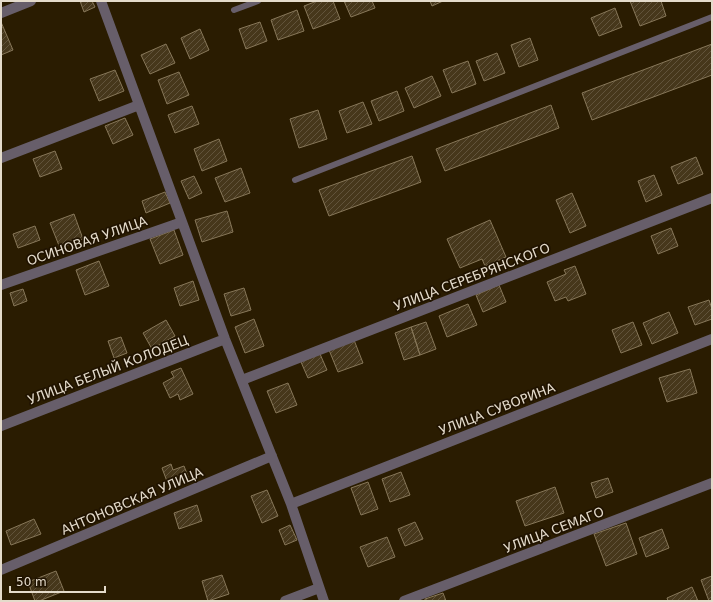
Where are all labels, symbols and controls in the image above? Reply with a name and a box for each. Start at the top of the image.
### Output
street label: ОСИНОВАЯ УЛИЦА [25,213,149,269]
street label: УЛИЦА СЕРЕБРЯНСКОГО [392,240,552,314]
street label: УЛИЦА БЕЛЫЙ КОЛОДЕЦ [26,332,190,408]
street label: УЛИЦА СУВОРИНА [437,380,557,438]
street label: АНТОНОВСКАЯ УЛИЦА [59,464,205,538]
street label: УЛИЦА СЕМАГО [502,504,606,556]
scale bar [10,568,105,594]
text: 50 m [16,575,47,589]

